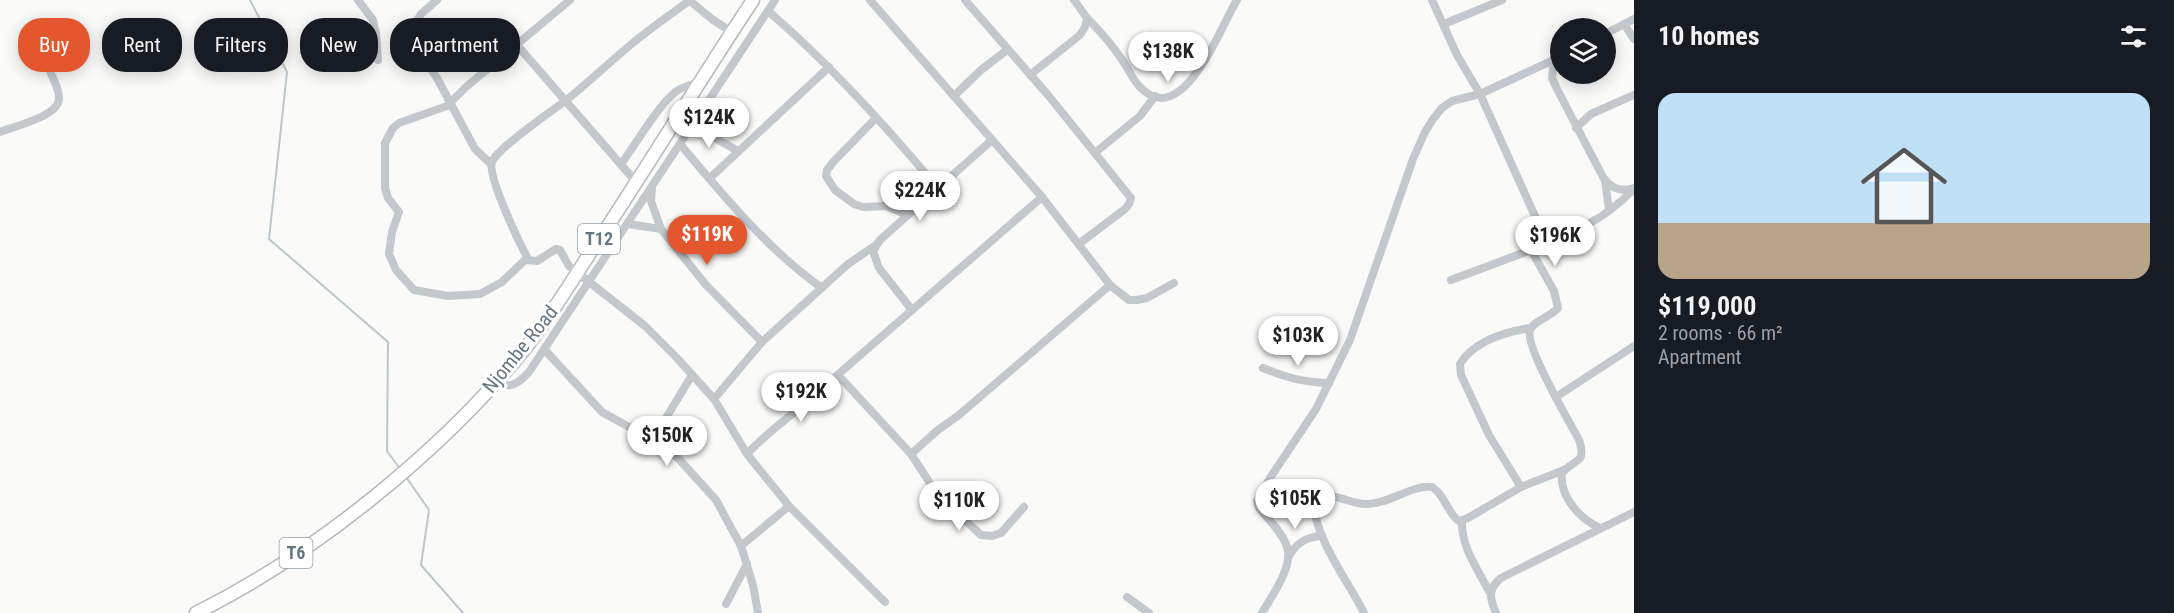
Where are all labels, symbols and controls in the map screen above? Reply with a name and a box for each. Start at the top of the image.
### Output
chip: Buy [18,18,90,72]
chip: Rent [102,18,182,72]
chip: Filters [194,18,288,72]
chip: New [300,18,378,72]
chip: Apartment [390,18,520,72]
map controls [1550,18,1616,84]
button: layers [1550,18,1616,84]
icon: filters [2117,20,2150,53]
text: 10 homes [1658,21,1760,51]
pin: $138K [1126,32,1210,83]
text: $138K [1142,39,1194,63]
pin: $124K [667,98,751,149]
text: $124K [683,105,735,129]
icon: home [1850,132,1958,240]
pin: $224K [878,171,962,222]
text: $224K [894,178,946,202]
pin: $119K [665,215,749,266]
pin: $196K [1513,216,1597,267]
text: $119K [681,222,733,246]
text: $196K [1529,223,1581,247]
road number: T12 [578,224,620,254]
text: $119,000 [1658,291,1756,321]
street label: Njombe Road [477,300,563,398]
pin: $103K [1256,316,1340,367]
text: 2 rooms · 66 m² [1658,321,1783,345]
text: $103K [1272,323,1324,347]
text: Apartment [1658,345,1742,369]
pin: $192K [759,372,843,423]
text: $192K [775,379,827,403]
pin: $150K [625,416,709,467]
text: $150K [641,423,693,447]
pin: $105K [1253,479,1337,530]
pin: $110K [917,481,1001,532]
text: $105K [1269,486,1321,510]
text: $110K [933,488,985,512]
road number: T6 [280,538,312,568]

